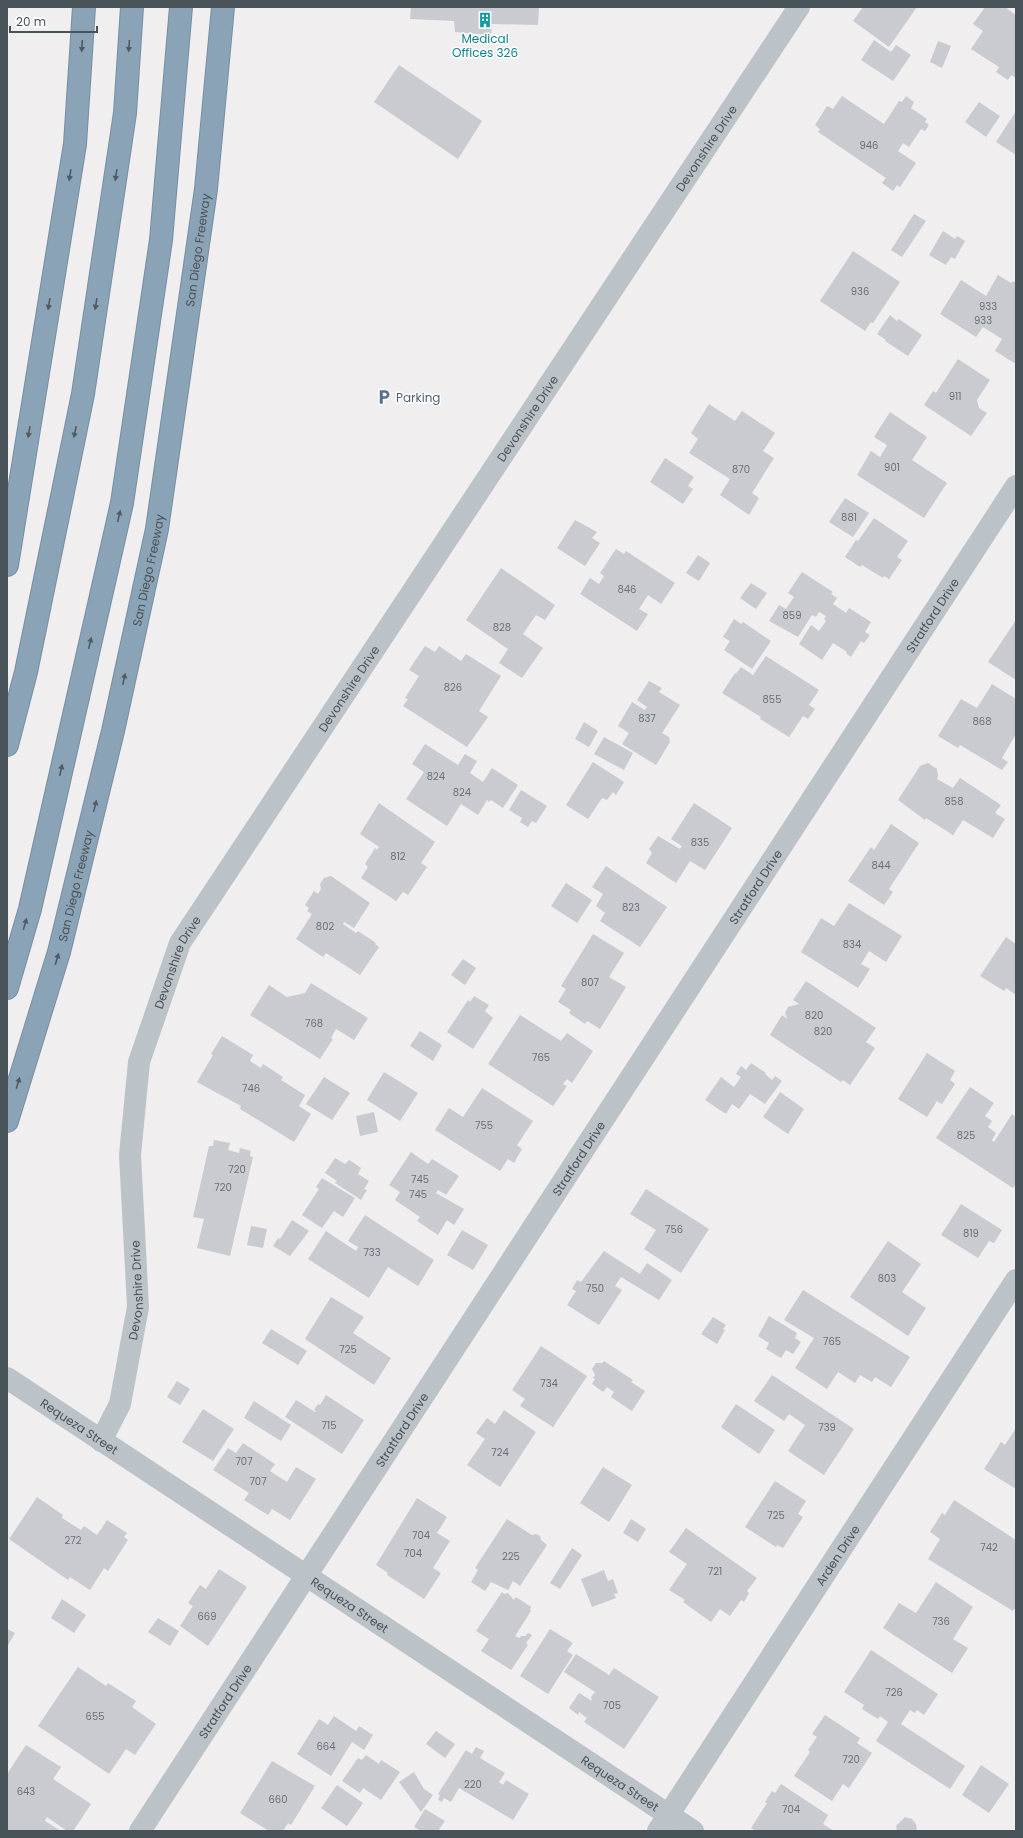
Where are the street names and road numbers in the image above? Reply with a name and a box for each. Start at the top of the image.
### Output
street label: Devonshire Drive [671,101,741,194]
street label: San Diego Freeway [181,192,214,308]
street label: Devonshire Drive [492,372,562,465]
street label: San Diego Freeway [128,513,168,628]
street label: Stratford Drive [901,574,962,656]
street label: Devonshire Drive [314,642,383,735]
street label: San Diego Freeway [53,828,97,943]
street label: Stratford Drive [724,846,786,927]
street label: Devonshire Drive [150,912,204,1011]
street label: Stratford Drive [548,1117,609,1199]
street label: Devonshire Drive [124,1240,147,1341]
street label: Stratford Drive [371,1389,432,1470]
street label: Requeza Street [37,1394,122,1458]
street label: Arden Drive [811,1521,863,1589]
street label: Requeza Street [308,1573,392,1636]
street label: Stratford Drive [194,1660,255,1742]
street label: Requeza Street [578,1751,663,1815]

